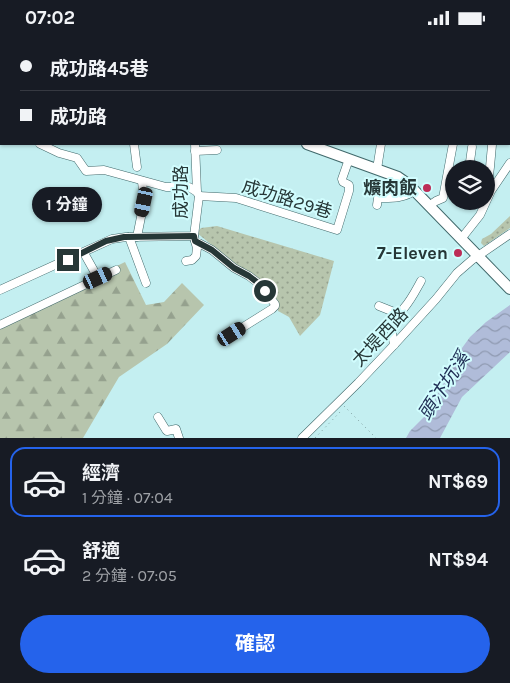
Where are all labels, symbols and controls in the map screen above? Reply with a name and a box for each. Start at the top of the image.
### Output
text: 07:02 [25,7,75,29]
text: 成功路45巷 [50,58,148,80]
text: 成功路 [50,106,107,128]
map controls [445,160,495,210]
button: layers [445,160,495,210]
street label: 成功路 [170,165,192,219]
street label: 成功路29巷 [239,175,335,223]
place label: 爌肉飯 [363,177,417,199]
marker: 爌肉飯 [421,182,433,194]
car [133,186,154,218]
callout: 1 分鐘 [33,187,103,223]
text: 1 分鐘 [46,195,88,214]
place label: 7-Eleven [377,242,448,264]
marker: 7-Eleven [452,247,464,259]
route end [57,249,79,271]
car [81,265,114,291]
route start [254,280,276,302]
street label: 太堤西路 [347,303,413,371]
car [215,320,248,348]
water label: 頭汴坑溪 [414,346,476,424]
icon: car [22,460,67,505]
text: 經濟 [82,462,120,484]
text: NT$69 [428,471,488,493]
text: 1 分鐘 · 07:04 [82,488,173,507]
icon: car [22,538,67,583]
text: 舒適 [82,540,120,562]
text: NT$94 [428,549,488,571]
text: 2 分鐘 · 07:05 [82,566,177,585]
button: 確認 [20,615,490,673]

